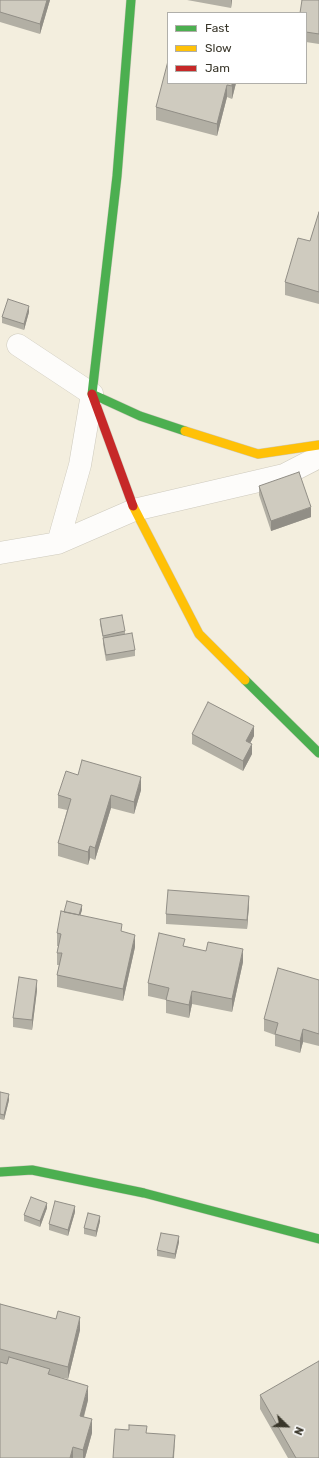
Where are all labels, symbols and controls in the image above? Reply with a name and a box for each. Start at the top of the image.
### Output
legend [167,12,307,84]
text: Fast [205,21,229,35]
text: Slow [205,41,232,55]
text: Jam [205,61,230,75]
north arrow [267,1406,307,1446]
text: N [291,1425,306,1437]

